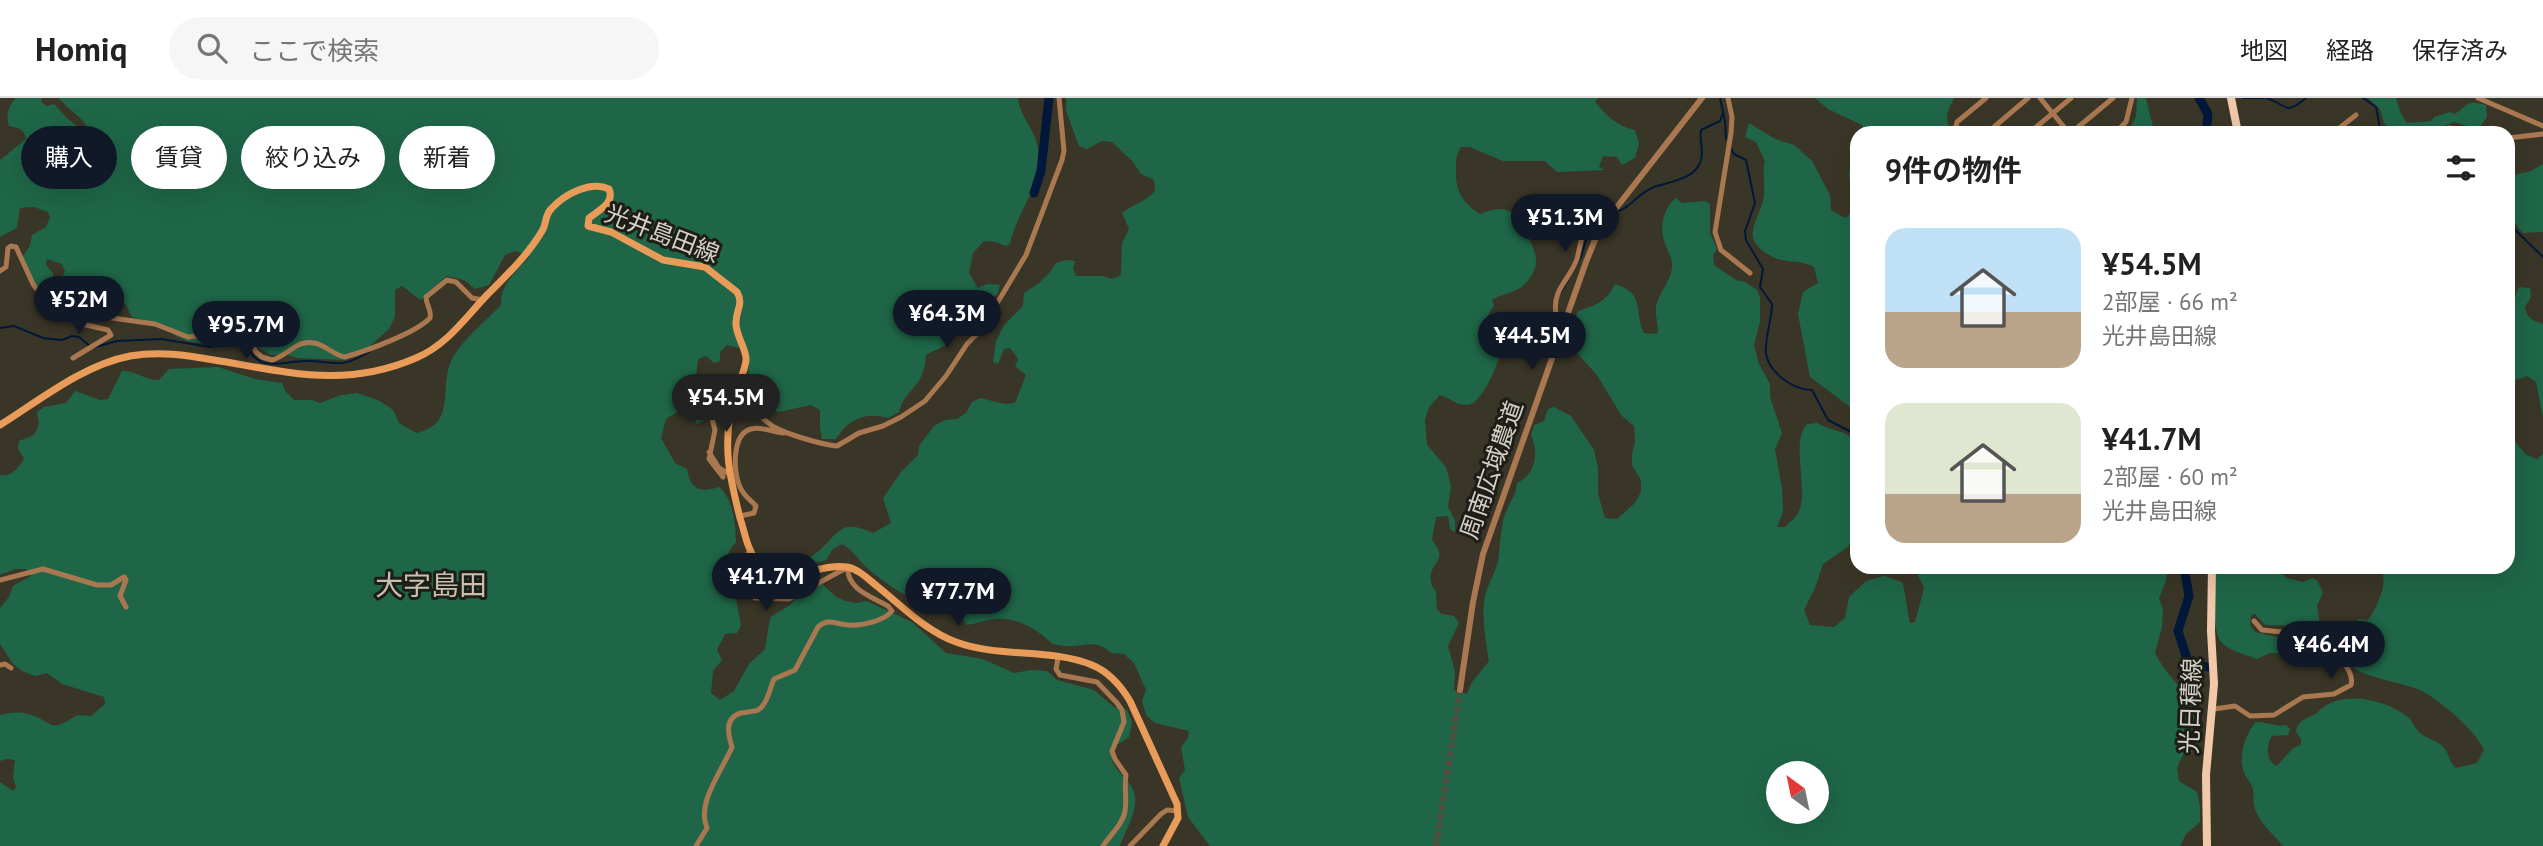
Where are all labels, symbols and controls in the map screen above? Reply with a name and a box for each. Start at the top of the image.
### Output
search box [169,17,659,80]
text: Homiq [35,27,127,70]
icon: search [193,29,231,67]
text: ここで検索 [249,34,379,67]
text: 地図 [2240,35,2288,66]
text: 経路 [2326,35,2374,66]
text: 保存済み [2412,35,2508,66]
chip: 購入 [21,126,117,189]
chip: 賃貸 [131,126,227,189]
chip: 絞り込み [241,126,385,189]
chip: 新着 [399,126,495,189]
icon: filters [2442,149,2480,187]
text: 9件の物件 [1885,150,2022,189]
pin: ¥51.3M [1508,194,1622,254]
street label: 光井島田線 [601,198,724,270]
text: ¥51.3M [1527,202,1603,231]
text: ¥54.5M [2102,244,2201,283]
icon: home [1941,256,2025,340]
pin: ¥52M [38,276,120,336]
text: ¥52M [50,284,108,313]
text: 2部屋 · 66 m² [2102,287,2238,316]
pin: ¥64.3M [890,290,1004,350]
text: ¥64.3M [909,298,985,327]
pin: ¥95.7M [189,302,303,361]
text: ¥95.7M [208,309,284,338]
pin: ¥44.5M [1475,313,1589,372]
text: ¥44.5M [1494,320,1570,349]
text: 光井島田線 [2102,321,2217,350]
pin: ¥54.5M [669,374,783,434]
text: ¥54.5M [688,382,764,411]
street label: 周南広域農道 [1453,397,1530,543]
text: ¥41.7M [2102,419,2201,458]
icon: home [1941,431,2025,515]
text: 2部屋 · 60 m² [2102,462,2238,491]
text: 光井島田線 [2102,496,2217,525]
pin: ¥41.7M [709,554,823,613]
text: ¥41.7M [728,561,804,590]
district label: 大字島田 [375,566,487,603]
pin: ¥77.7M [901,568,1015,628]
text: ¥77.7M [921,576,995,605]
pin: ¥46.4M [2274,622,2388,681]
text: ¥46.4M [2293,629,2369,658]
street label: 光日積線 [2173,657,2208,754]
north arrow [1766,761,1829,824]
map controls [1766,761,1829,824]

